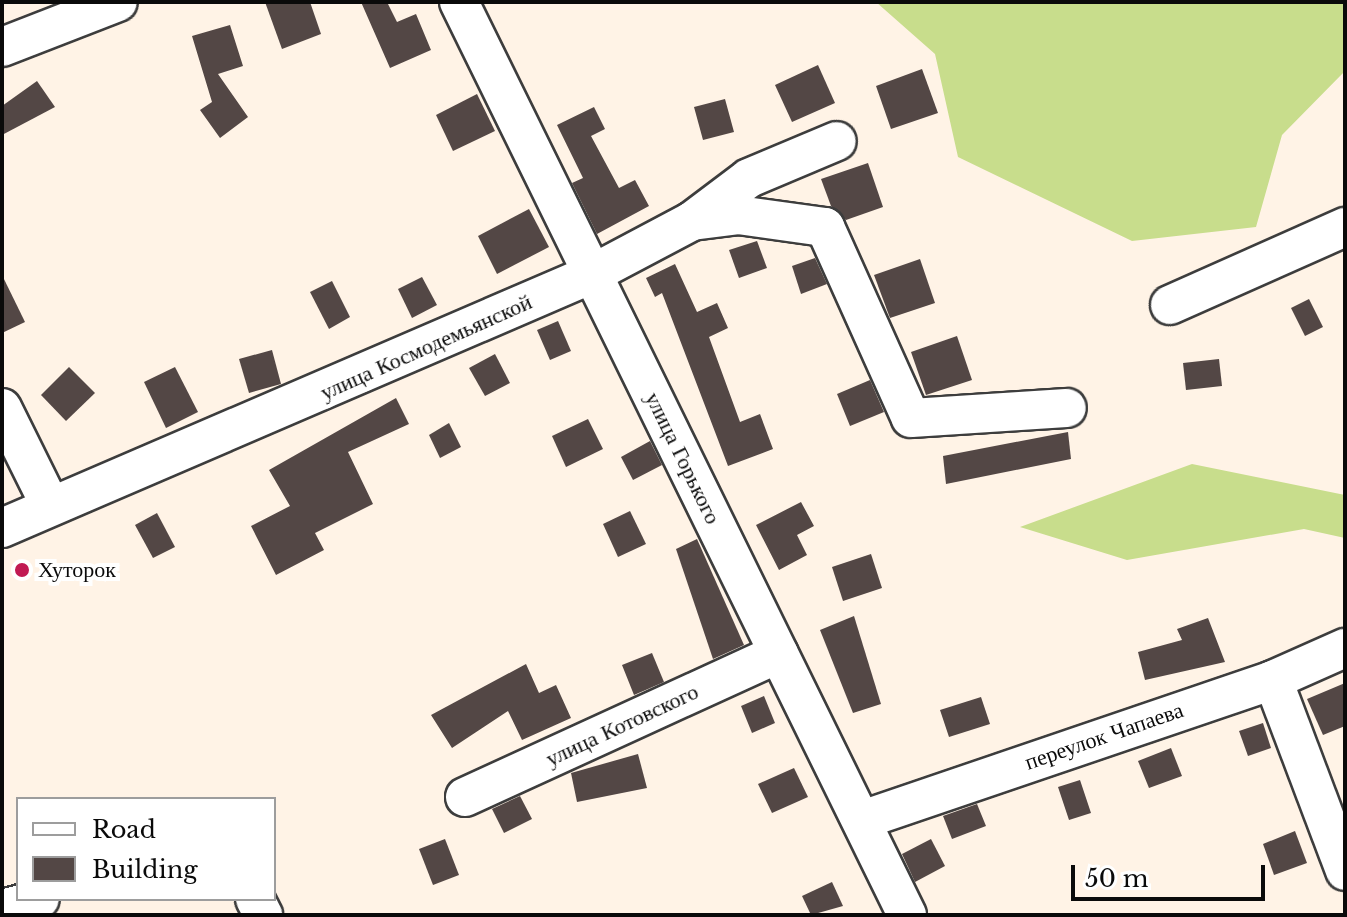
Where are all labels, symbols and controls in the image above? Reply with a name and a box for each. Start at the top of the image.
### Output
street label: улица Космодемьянской [316,288,536,406]
street label: улица Горького [640,388,726,528]
place label: Хуторок [38,557,116,583]
marker: Хуторок [13,561,31,579]
street label: улица Котовского [542,678,702,772]
street label: переулок Чапаева [1021,697,1187,775]
legend [16,797,276,901]
text: Road [92,815,156,844]
scale bar [1075,849,1269,899]
text: Building [92,855,198,884]
text: 50 m [1085,864,1148,893]

